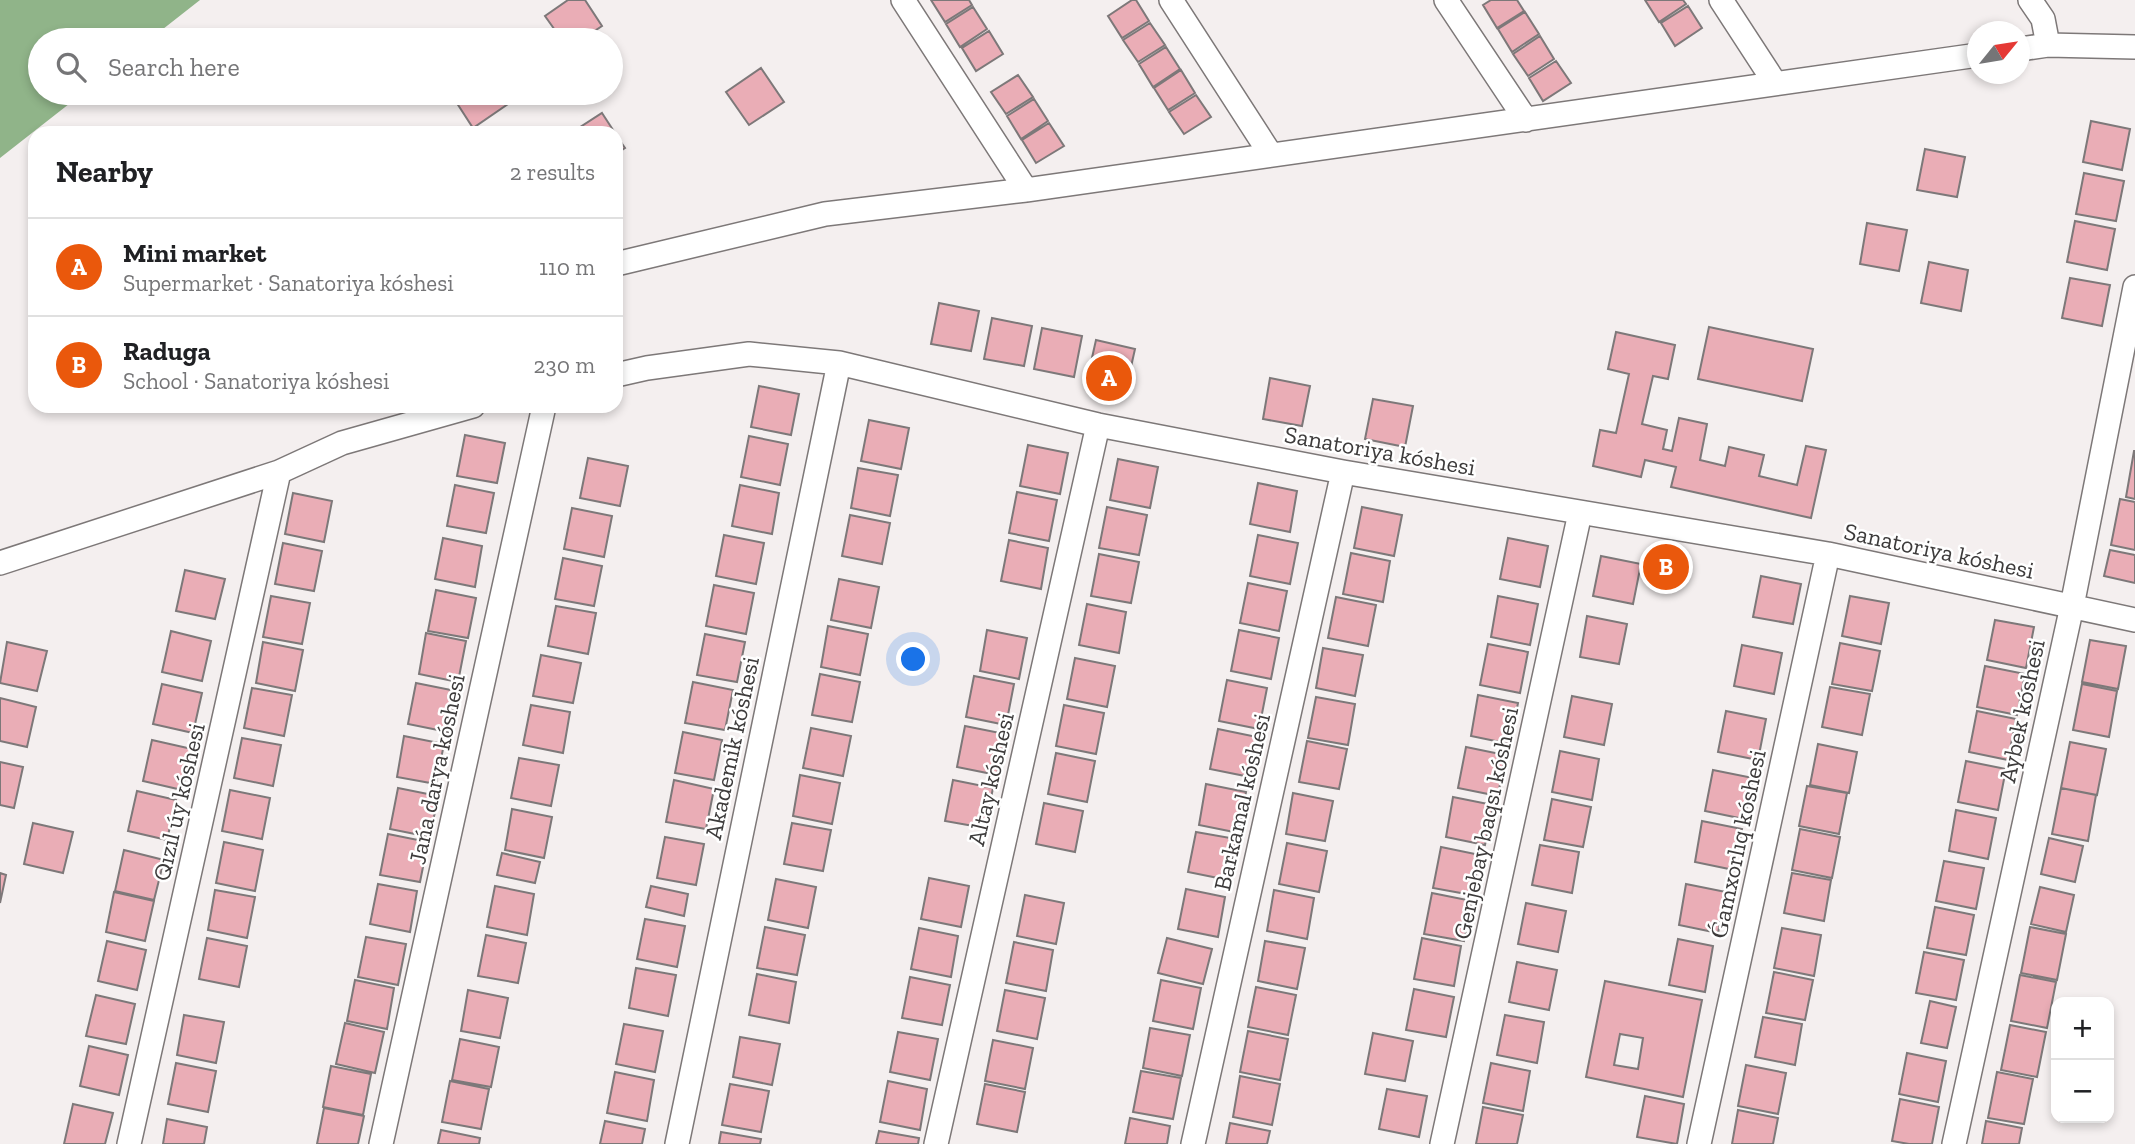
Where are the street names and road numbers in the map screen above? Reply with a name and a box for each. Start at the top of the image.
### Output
street label: Sanatoriya kóshesi [1282,419,1478,482]
street label: Sanatoriya kóshesi [1841,516,2037,585]
street label: Aybek kóshesi [1992,636,2051,785]
street label: Akademik kóshesi [698,654,765,842]
street label: Jańa darya kóshesi [402,671,471,867]
street label: Genjebay baqsı kóshesi [1447,704,1524,942]
street label: Altay kóshesi [961,709,1020,848]
street label: Barkamal kóshesi [1207,710,1276,893]
street label: Qızıl úy kóshesi [146,720,211,884]
street label: Ǵamxorlıq kóshesi [1703,747,1772,941]

